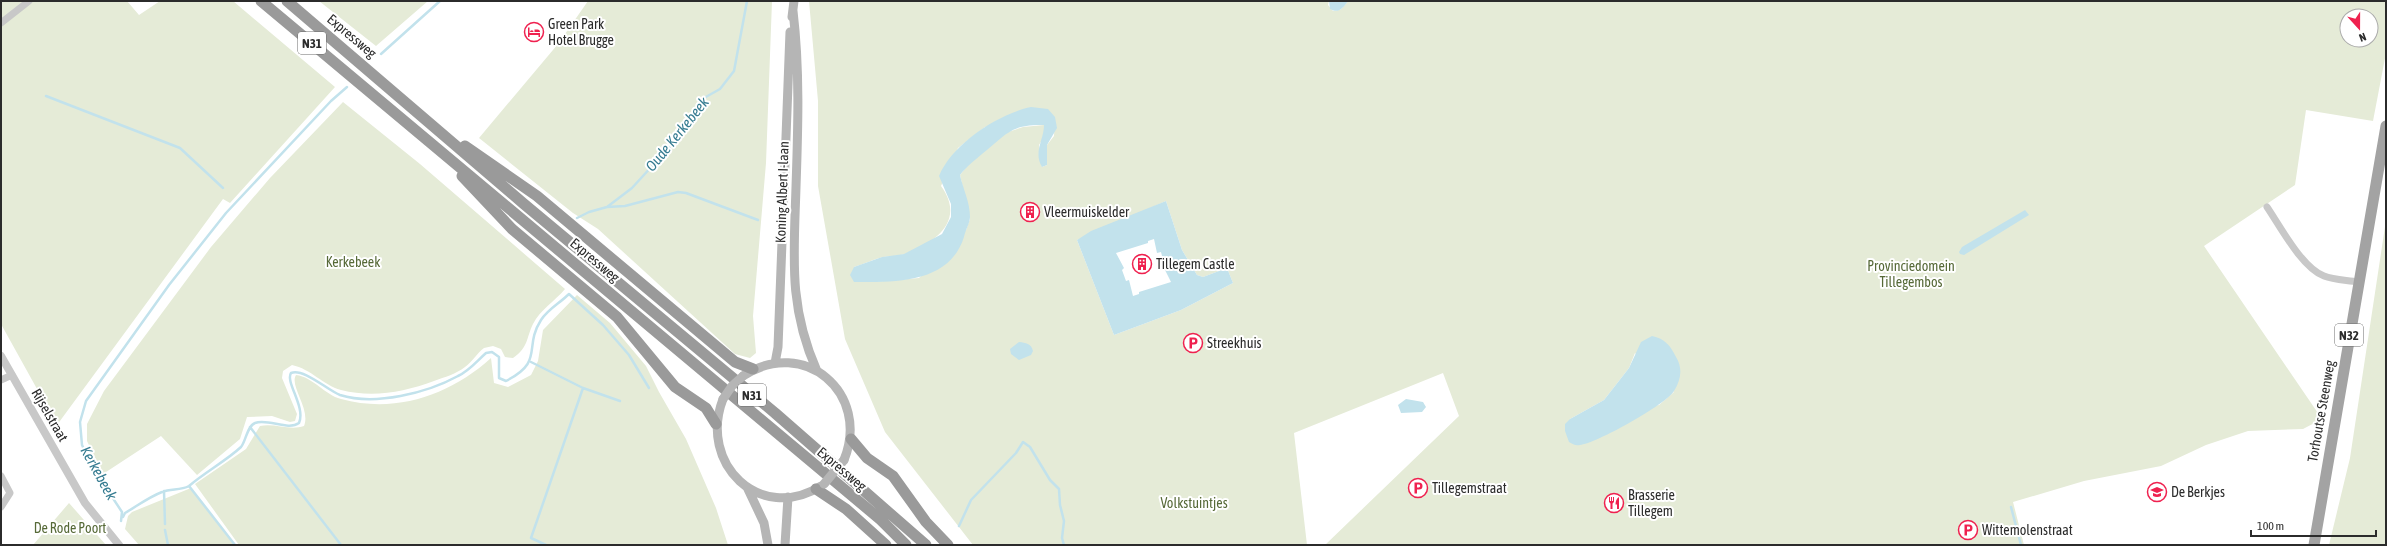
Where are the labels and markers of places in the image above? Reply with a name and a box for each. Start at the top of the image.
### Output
place label: Green Park Hotel Brugge [548,16,614,48]
hotel icon: Green Park Hotel Brugge [523,21,545,43]
building icon: Vleermuiskelder [1019,201,1041,223]
place label: Vleermuiskelder [1044,204,1130,220]
building icon: Tillegem Castle [1131,253,1153,275]
place label: Tillegem Castle [1156,256,1235,272]
parking icon: Streekhuis [1182,332,1204,354]
place label: Streekhuis [1207,335,1262,351]
parking icon: Tillegemstraat [1407,477,1429,499]
place label: Tillegemstraat [1432,480,1507,496]
school or university icon: De Berkjes [2146,481,2168,503]
place label: De Berkjes [2171,484,2225,500]
place label: Brasserie Tillegem [1628,487,1675,519]
restaurant icon: Brasserie Tillegem [1603,492,1625,514]
parking icon: Wittemolenstraat [1957,519,1979,541]
place label: Wittemolenstraat [1982,522,2073,538]

